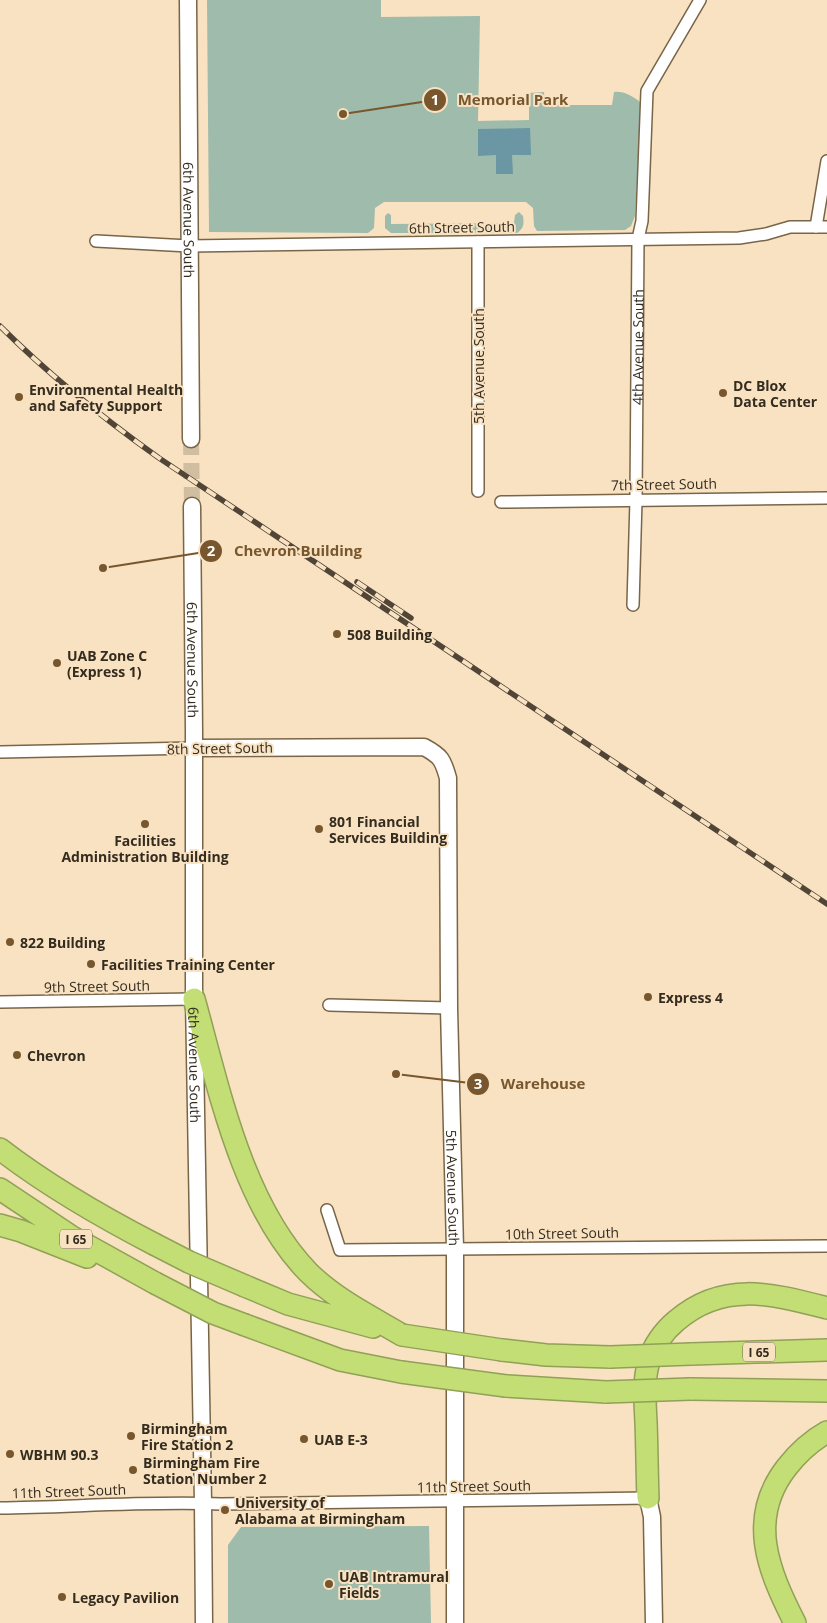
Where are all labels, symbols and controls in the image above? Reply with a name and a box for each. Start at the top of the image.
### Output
callout: Memorial Park [423,85,578,115]
text: 1 [431,89,439,109]
text: Memorial Park [458,89,569,109]
street label: 6th Avenue South [180,162,199,278]
street label: 6th Street South [409,217,515,237]
street label: 4th Avenue South [627,289,647,405]
street label: 5th Avenue South [469,308,488,424]
place label: DC Blox Data Center [733,376,818,411]
place label: Environmental Health and Safety Support [29,380,183,415]
marker: DC Blox Data Center [717,387,729,399]
marker: Environmental Health and Safety Support [13,391,25,403]
street label: 7th Street South [611,474,717,494]
callout: Chevron Building [199,536,372,566]
text: 2 [207,540,216,560]
text: Chevron Building [234,540,363,560]
street label: 6th Avenue South [183,602,203,718]
place label: 508 Building [347,625,432,644]
marker: 508 Building [331,628,343,640]
place label: UAB Zone C (Express 1) [67,646,147,681]
marker: UAB Zone C (Express 1) [51,657,63,669]
street label: 8th Street South [167,738,273,758]
place label: 801 Financial Services Building [329,812,447,847]
marker: Facilities Administration Building [139,818,151,830]
marker: 801 Financial Services Building [313,823,325,835]
place label: Facilities Administration Building [61,831,229,866]
place label: 822 Building [20,933,105,952]
marker: 822 Building [4,936,16,948]
place label: Facilities Training Center [101,955,276,974]
marker: Facilities Training Center [85,958,97,970]
street label: 9th Street South [44,976,150,996]
place label: Express 4 [658,988,723,1007]
marker: Express 4 [642,991,654,1003]
street label: 6th Avenue South [185,1007,206,1123]
place label: Chevron [27,1046,86,1065]
marker: Chevron [11,1049,23,1061]
callout: Warehouse [465,1069,595,1099]
text: 3 [474,1073,482,1093]
text: Warehouse [501,1073,585,1093]
street label: 5th Avenue South [443,1130,464,1246]
street label: 10th Street South [505,1223,619,1243]
road number: I 65 [60,1230,92,1248]
road number: I 65 [743,1342,775,1361]
place label: Birmingham Fire Station 2 [141,1419,233,1454]
marker: Birmingham Fire Station 2 [125,1430,137,1442]
place label: UAB E-3 [314,1430,368,1449]
marker: UAB E-3 [298,1433,310,1445]
place label: WBHM 90.3 [20,1445,99,1464]
marker: WBHM 90.3 [4,1448,16,1460]
place label: Birmingham Fire Station Number 2 [143,1453,267,1488]
marker: Birmingham Fire Station Number 2 [127,1464,139,1476]
street label: 11th Street South [417,1476,531,1496]
street label: 11th Street South [12,1480,126,1502]
place label: University of Alabama at Birmingham [235,1493,405,1528]
marker: University of Alabama at Birmingham [219,1504,231,1516]
place label: UAB Intramural Fields [339,1567,449,1602]
marker: UAB Intramural Fields [323,1578,335,1590]
place label: Legacy Pavilion [72,1588,179,1607]
marker: Legacy Pavilion [56,1591,68,1603]

